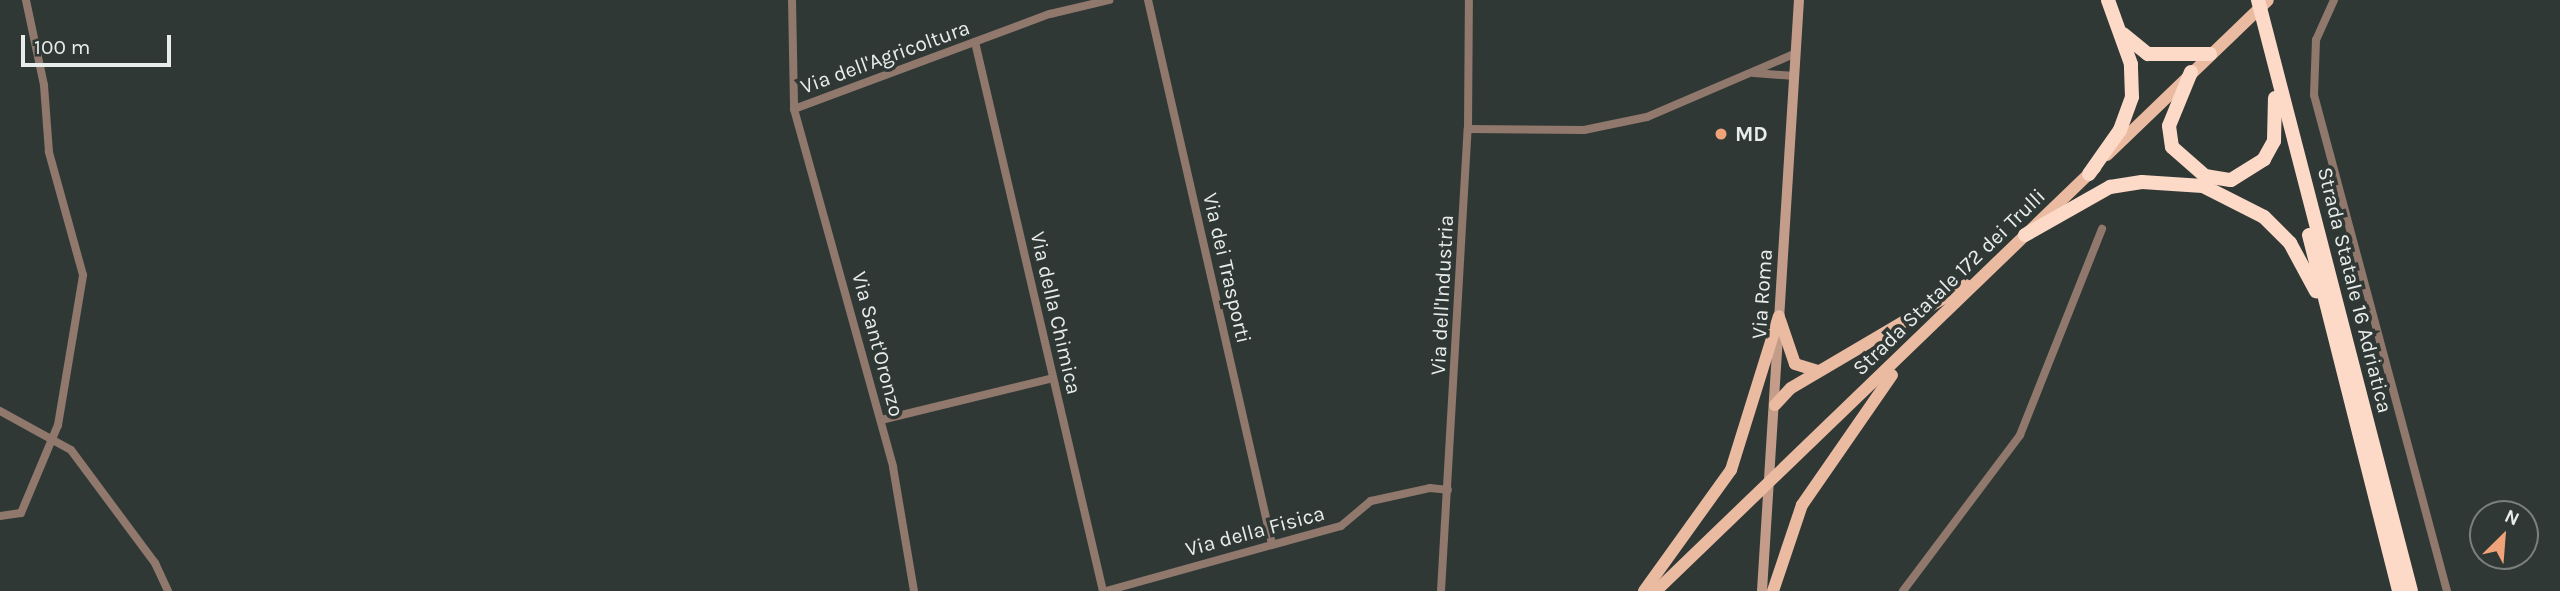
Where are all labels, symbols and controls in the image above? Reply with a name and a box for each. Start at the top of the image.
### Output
street label: Via dell'Agricoltura [797,15,973,99]
scale bar [24,21,175,65]
text: 100 m [34,35,91,59]
place label: MD [1735,121,1768,147]
marker: MD [1713,126,1729,142]
street label: Strada Statale 16 Adriatica [2312,164,2398,416]
street label: Strada Statale 172 dei Trulli [1848,183,2050,381]
street label: Via dei Trasporti [1197,190,1257,346]
street label: Via dell'Industria [1425,214,1459,376]
street label: Via della Chimica [1025,229,1087,397]
street label: Via Roma [1746,248,1778,340]
street label: Via Sant'Oronzo [847,269,909,419]
street label: Via della Fisica [1183,500,1327,562]
north arrow [2469,500,2539,570]
text: N [2501,505,2523,531]

